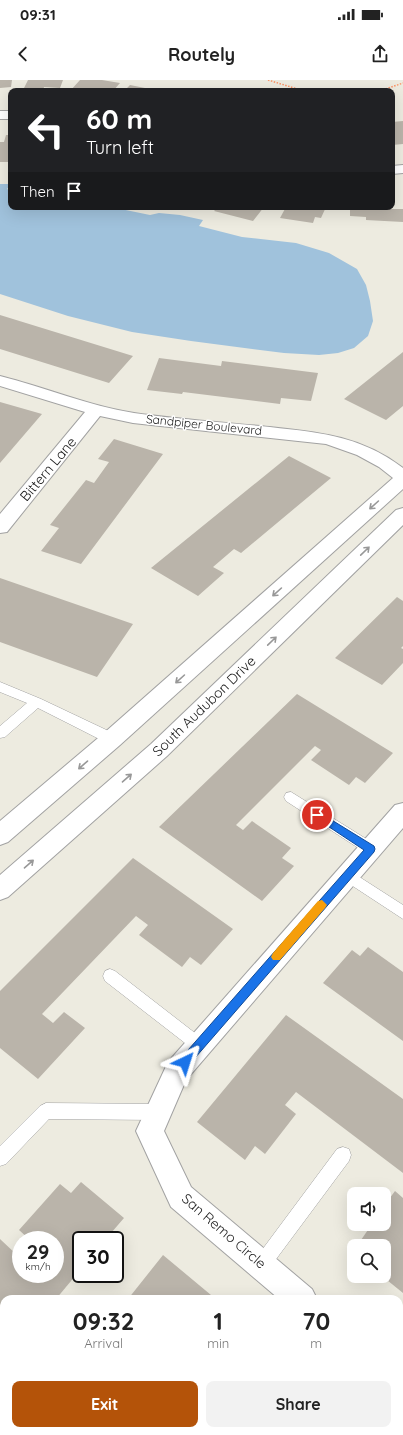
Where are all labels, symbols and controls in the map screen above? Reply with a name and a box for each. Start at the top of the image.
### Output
text: 09:31 [20,5,56,24]
icon: back [12,43,34,65]
text: Routely [168,43,235,66]
icon: share [369,43,391,65]
text: 60 m [86,101,152,136]
icon: left [20,104,72,156]
text: Turn left [86,136,154,159]
icon: arrive [63,180,85,202]
text: Then [20,182,55,201]
street label: Sandpiper Boulevard [145,411,263,438]
street label: Bittern Lane [16,433,80,505]
one-way arrow [369,501,379,510]
one-way arrow [360,547,370,556]
one-way arrow [272,587,282,597]
one-way arrow [267,636,277,646]
street label: South Audubon Drive [149,652,260,760]
one-way arrow [175,674,185,683]
one-way arrow [77,760,88,769]
one-way arrow [121,774,132,783]
pin [300,798,334,832]
icon: arrive [306,804,328,826]
one-way arrow [24,860,34,869]
position arrow [164,1041,206,1083]
map controls [347,1187,391,1283]
button: sound [347,1187,391,1231]
street label: San Remo Circle [178,1189,270,1273]
speed limit sign: 30 [72,1231,124,1283]
text: 29 [27,1239,49,1264]
button: search [347,1239,391,1283]
text: km/h [25,1260,51,1273]
text: 09:32 [73,1306,134,1336]
text: 1 [214,1306,223,1336]
text: 70 [302,1306,330,1336]
text: Arrival [84,1335,123,1351]
text: min [207,1335,229,1351]
text: m [310,1335,322,1351]
button: Exit [12,1381,198,1427]
button: Share [206,1381,391,1427]

